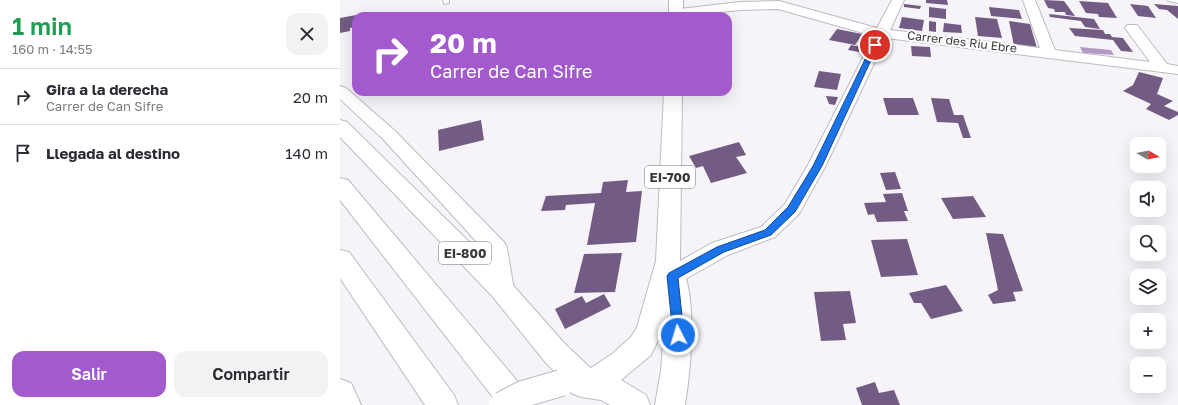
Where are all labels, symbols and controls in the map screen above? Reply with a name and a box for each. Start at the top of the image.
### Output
text: 1 min [12,11,72,40]
button: close [286,13,328,55]
text: 20 m [430,26,497,59]
street label: Carrer des Riu Ebre [906,27,1018,56]
icon: right [364,28,416,80]
pin [858,28,892,62]
icon: arrive [864,34,886,56]
text: 160 m · 14:55 [12,41,93,57]
text: Carrer de Can Sifre [430,60,592,82]
text: Gira a la derecha [46,80,168,98]
icon: right [12,86,34,108]
text: 20 m [293,88,328,106]
text: Carrer de Can Sifre [46,98,163,114]
north arrow [1130,137,1166,173]
map controls [1130,137,1166,393]
icon: arrive [12,142,34,164]
text: Llegada al destino [46,144,180,162]
text: 140 m [285,144,328,162]
road number: EI-700 [645,166,695,188]
button: sound [1130,181,1166,217]
button: search [1130,225,1166,261]
road number: EI-800 [439,242,491,264]
button: layers [1130,269,1166,305]
button: + [1130,313,1166,349]
position arrow [657,314,699,356]
button: Salir [12,351,166,397]
button: Compartir [174,351,328,397]
button: − [1130,357,1166,393]

